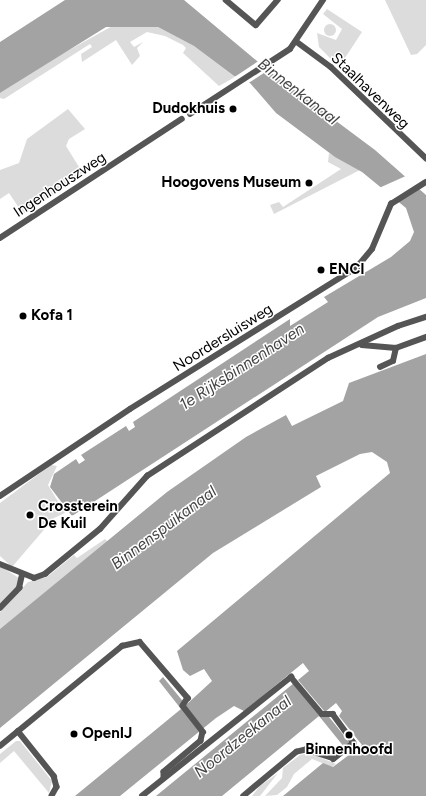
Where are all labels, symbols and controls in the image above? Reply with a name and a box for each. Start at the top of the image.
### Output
street label: Staalhavenweg [327,49,413,133]
water label: Binnenkanaal [254,54,342,130]
place label: Dudokhuis [152,100,225,118]
marker: Dudokhuis [228,104,238,114]
street label: Ingenhouszweg [11,149,109,221]
place label: Hoogovens Museum [161,174,301,192]
marker: Hoogovens Museum [304,178,314,188]
place label: ENCI [329,261,365,279]
marker: ENCI [316,265,326,275]
street label: Noordersluisweg [170,300,276,376]
place label: Kofa 1 [31,307,73,325]
marker: Kofa 1 [18,311,28,321]
water label: 1e Rijksbinnenhaven [176,319,308,415]
water label: Binnenspuikanaal [108,482,220,574]
place label: Crossterein De Kuil [38,497,118,532]
marker: Crossterein De Kuil [25,510,35,520]
water label: Noordzeekanaal [191,692,295,782]
place label: OpenIJ [82,725,132,743]
marker: OpenIJ [69,729,79,739]
marker: Binnenhoofd [344,730,354,740]
place label: Binnenhoofd [305,741,393,759]

